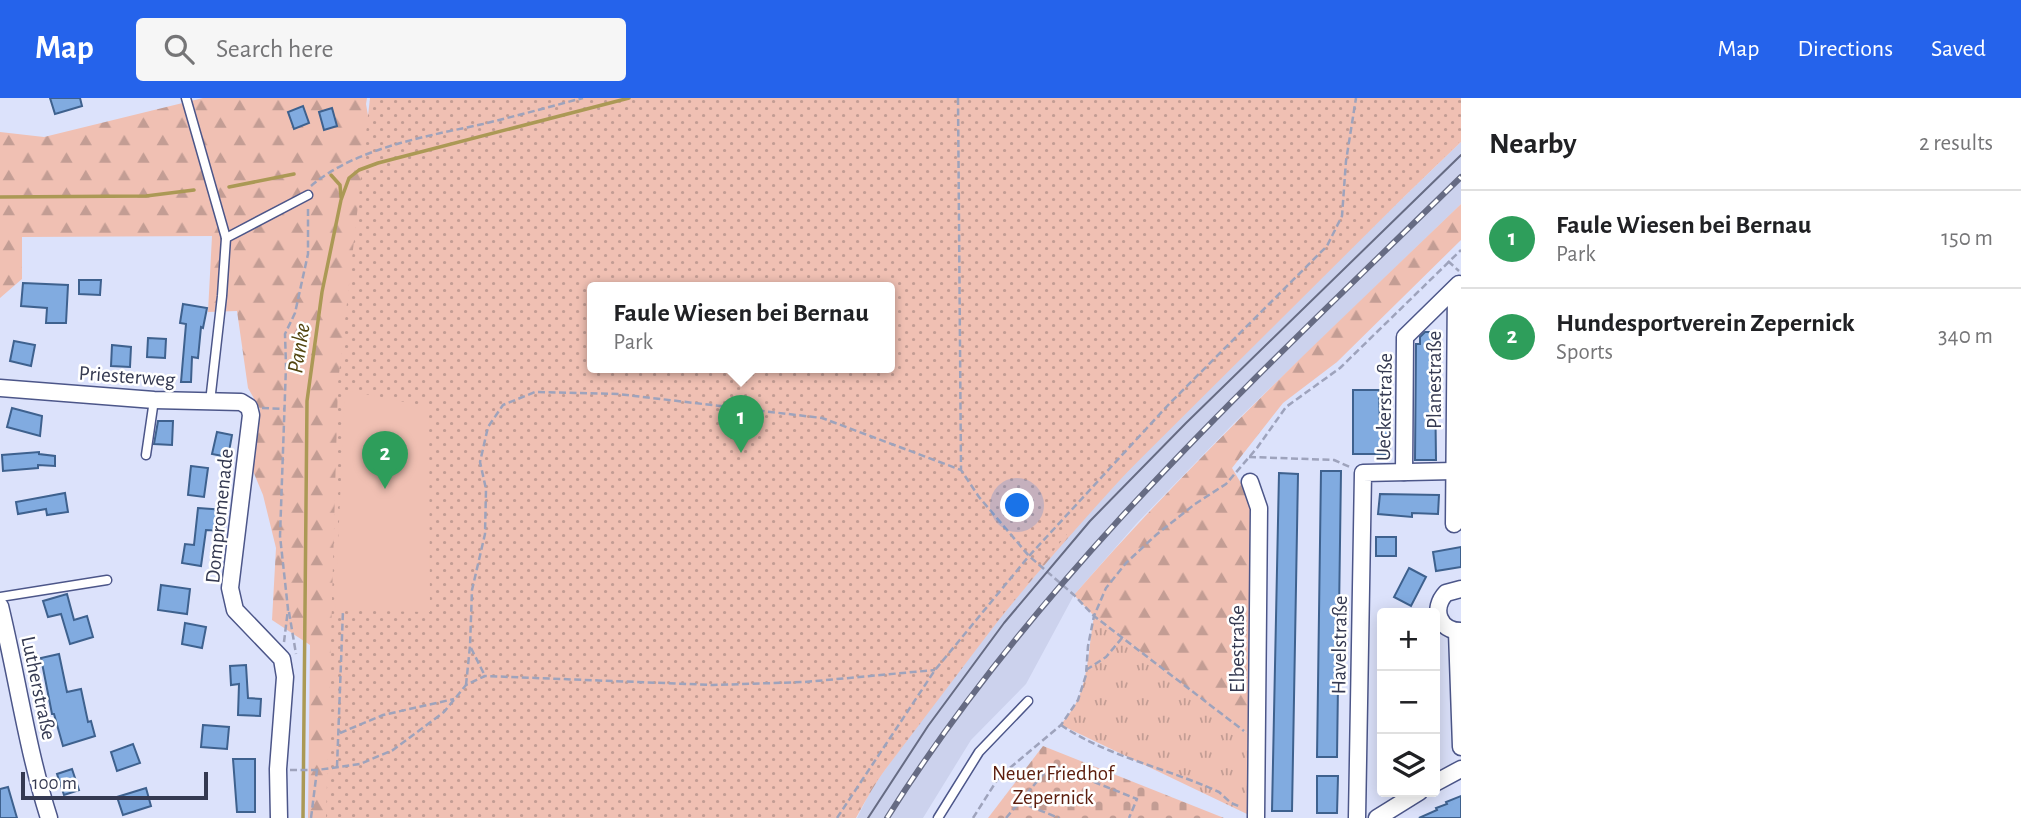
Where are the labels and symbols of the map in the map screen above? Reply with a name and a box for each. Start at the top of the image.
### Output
water label: Panke [284,321,315,375]
street label: Planestraße [1424,331,1445,429]
street label: Ueckerstraße [1373,353,1396,461]
street label: Priesterweg [78,363,177,390]
pin: 1 [718,395,764,453]
pin: 2 [362,431,408,489]
street label: Dompromenade [202,448,237,584]
your location [1000,488,1034,522]
street label: Havelstraße [1328,595,1351,695]
street label: Elbestraße [1227,605,1248,693]
street label: Lutherstraße [17,634,60,742]
park label: Neuer Friedhof Zepernick [992,763,1116,808]
scale bar [21,769,208,801]

